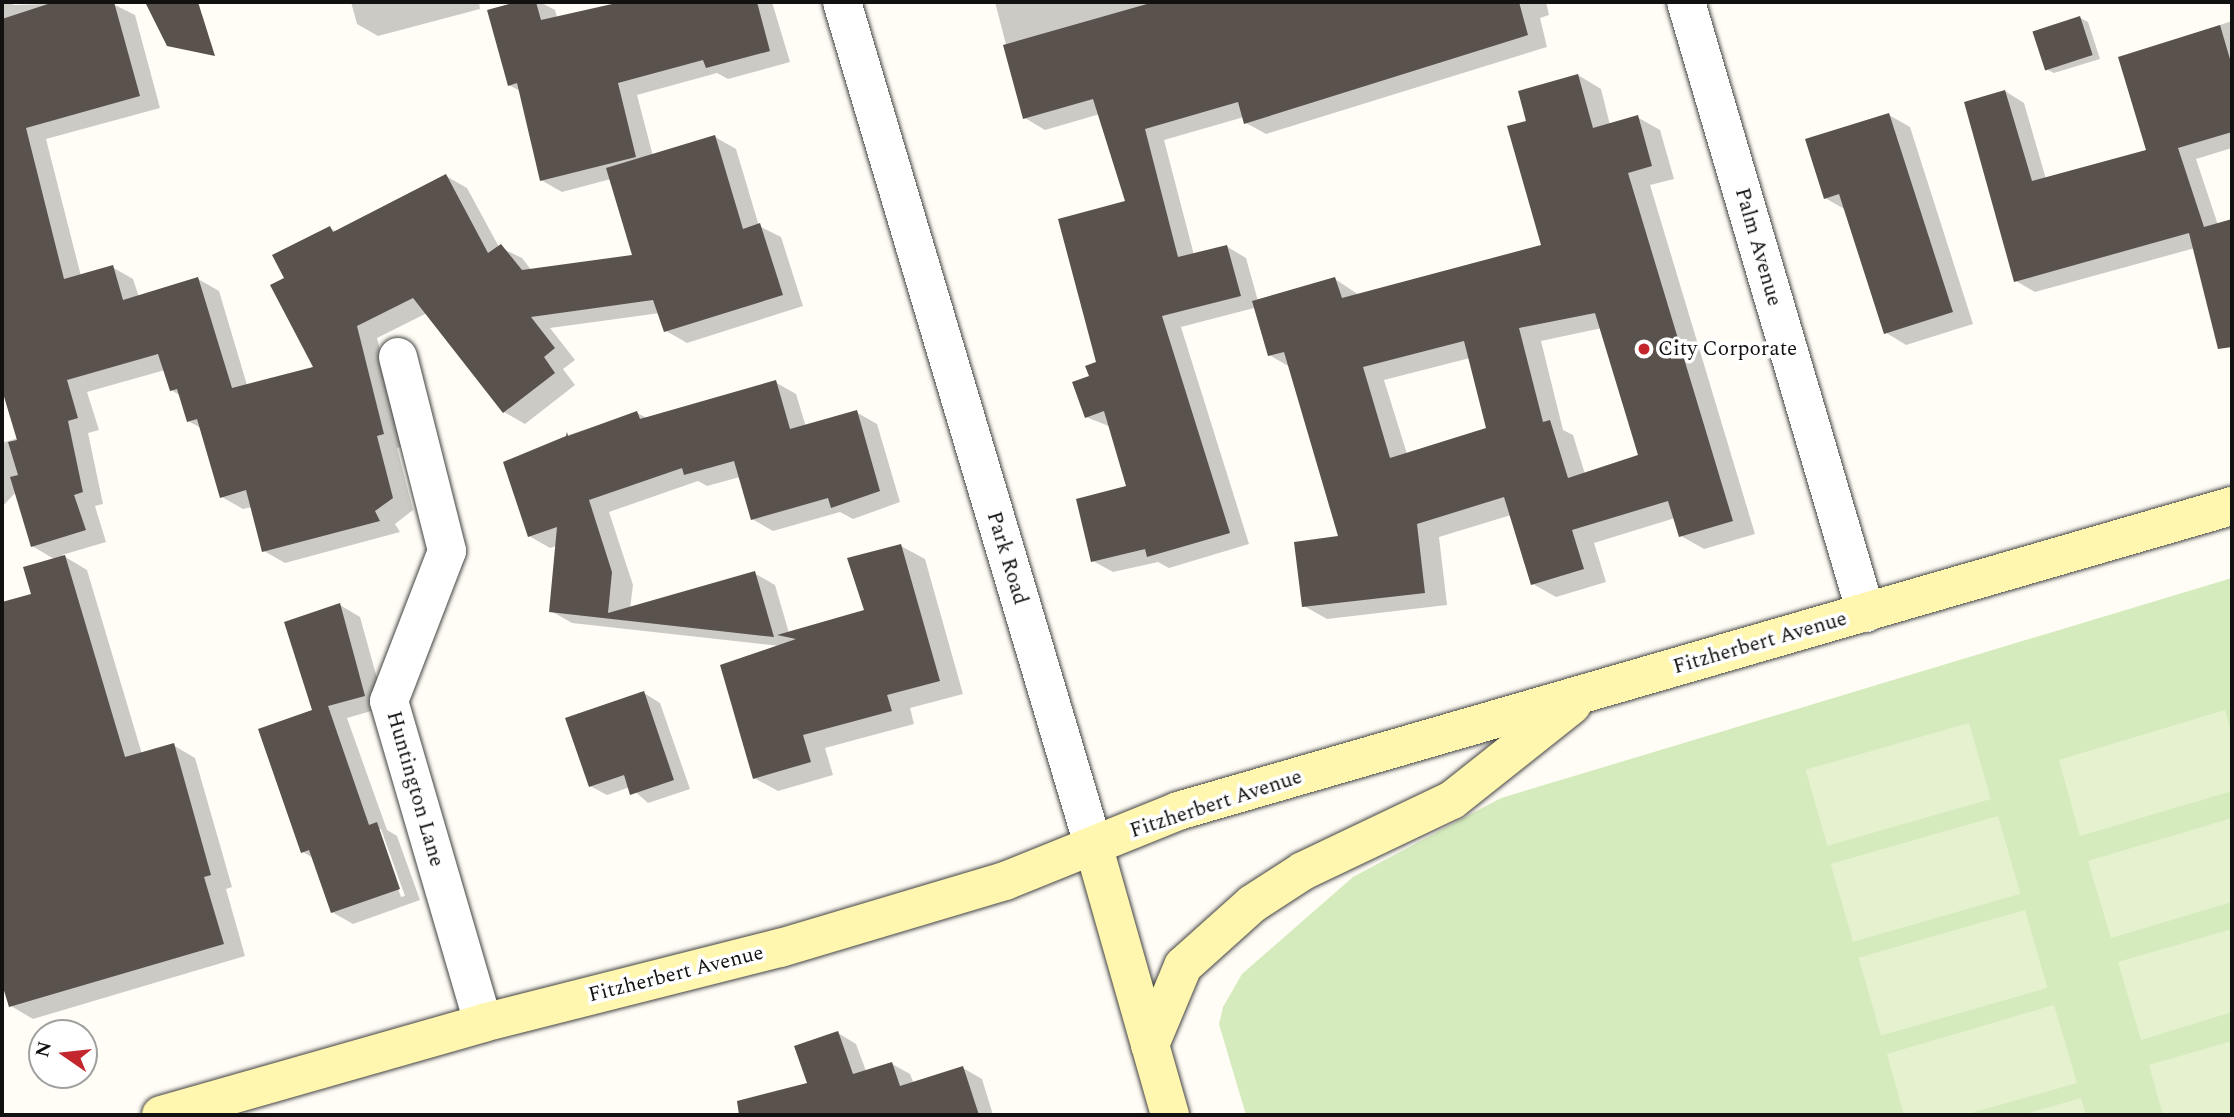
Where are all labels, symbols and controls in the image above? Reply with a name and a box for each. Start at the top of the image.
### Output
street label: Palm Avenue [1729,185,1787,309]
place label: City Corporate [1658,336,1797,362]
marker: City Corporate [1636,341,1652,357]
street label: Park Road [981,508,1033,608]
street label: Fitzherbert Avenue [1670,606,1850,680]
street label: Huntington Lane [381,708,449,870]
street label: Fitzherbert Avenue [1127,764,1305,844]
street label: Fitzherbert Avenue [586,940,766,1008]
north arrow [28,1019,98,1089]
text: N [28,1038,60,1060]

